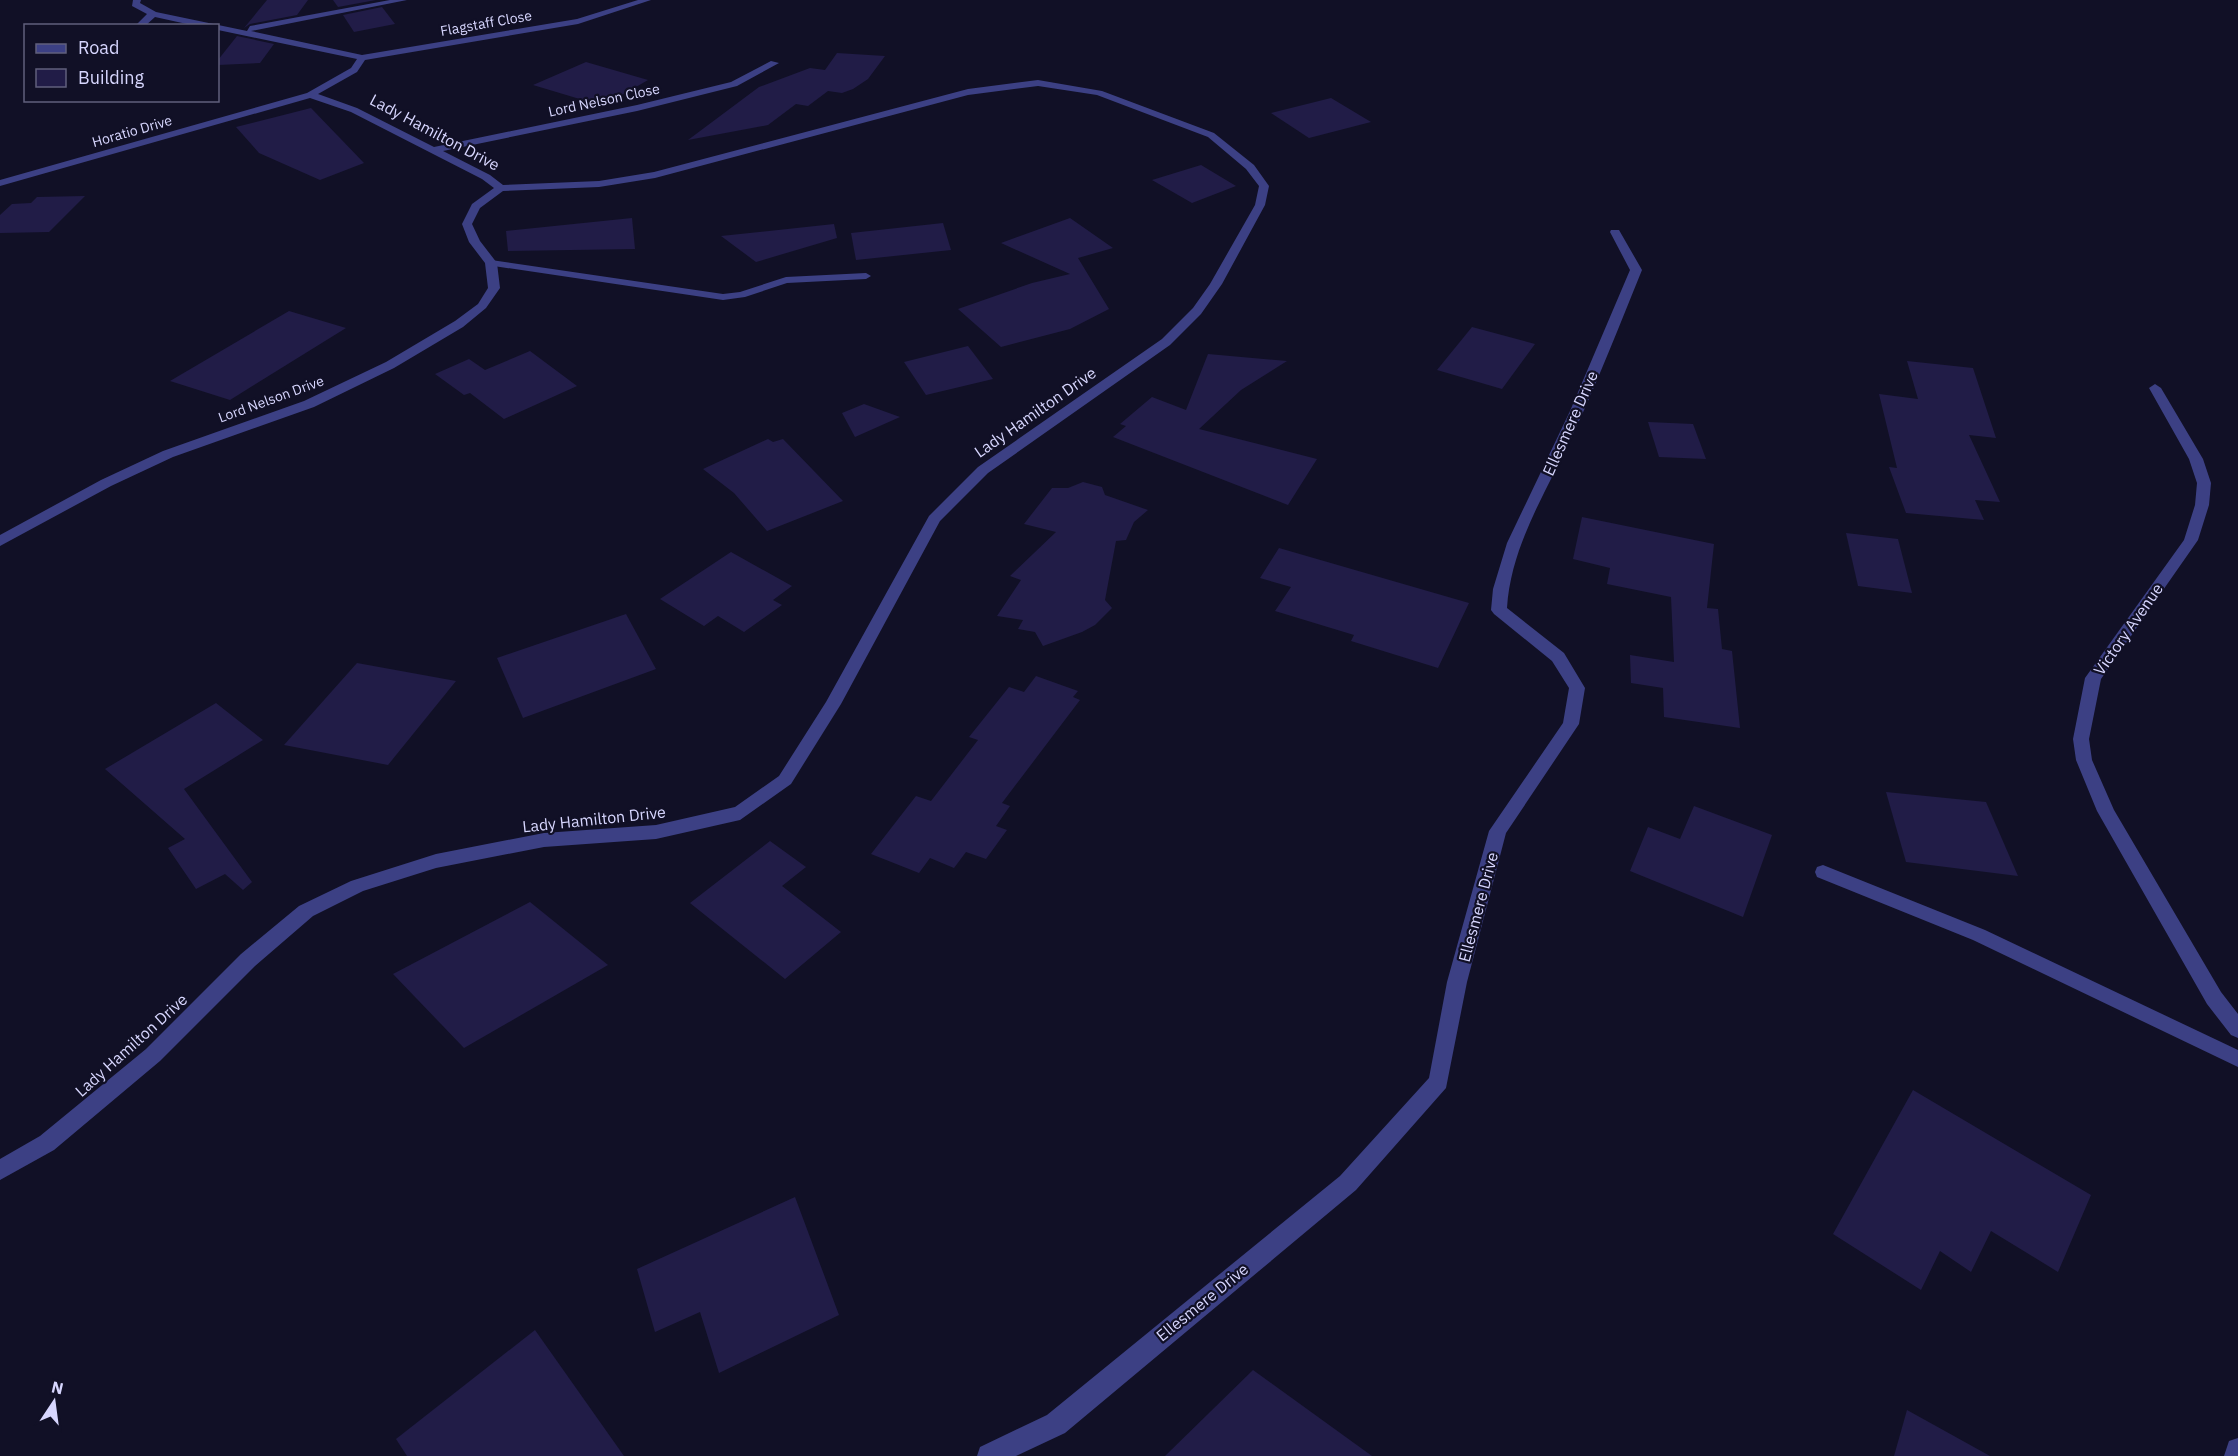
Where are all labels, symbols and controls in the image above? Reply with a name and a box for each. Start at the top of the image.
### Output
street label: Flagstaff Close [439,6,534,40]
legend [24,24,219,102]
text: Road [78,36,119,59]
text: Building [78,66,145,89]
street label: Lord Nelson Close [547,79,662,121]
street label: Lady Hamilton Drive [367,89,504,175]
street label: Horatio Drive [90,111,174,151]
street label: Lady Hamilton Drive [970,362,1100,462]
street label: Ellesmere Drive [1538,367,1602,479]
street label: Lord Nelson Drive [216,371,327,426]
street label: Victory Avenue [2089,579,2167,679]
street label: Lady Hamilton Drive [521,801,667,836]
street label: Ellesmere Drive [1454,850,1502,964]
street label: Lady Hamilton Drive [71,989,191,1101]
street label: Ellesmere Drive [1152,1259,1252,1345]
north arrow [24,1372,84,1432]
text: N [49,1376,65,1398]

